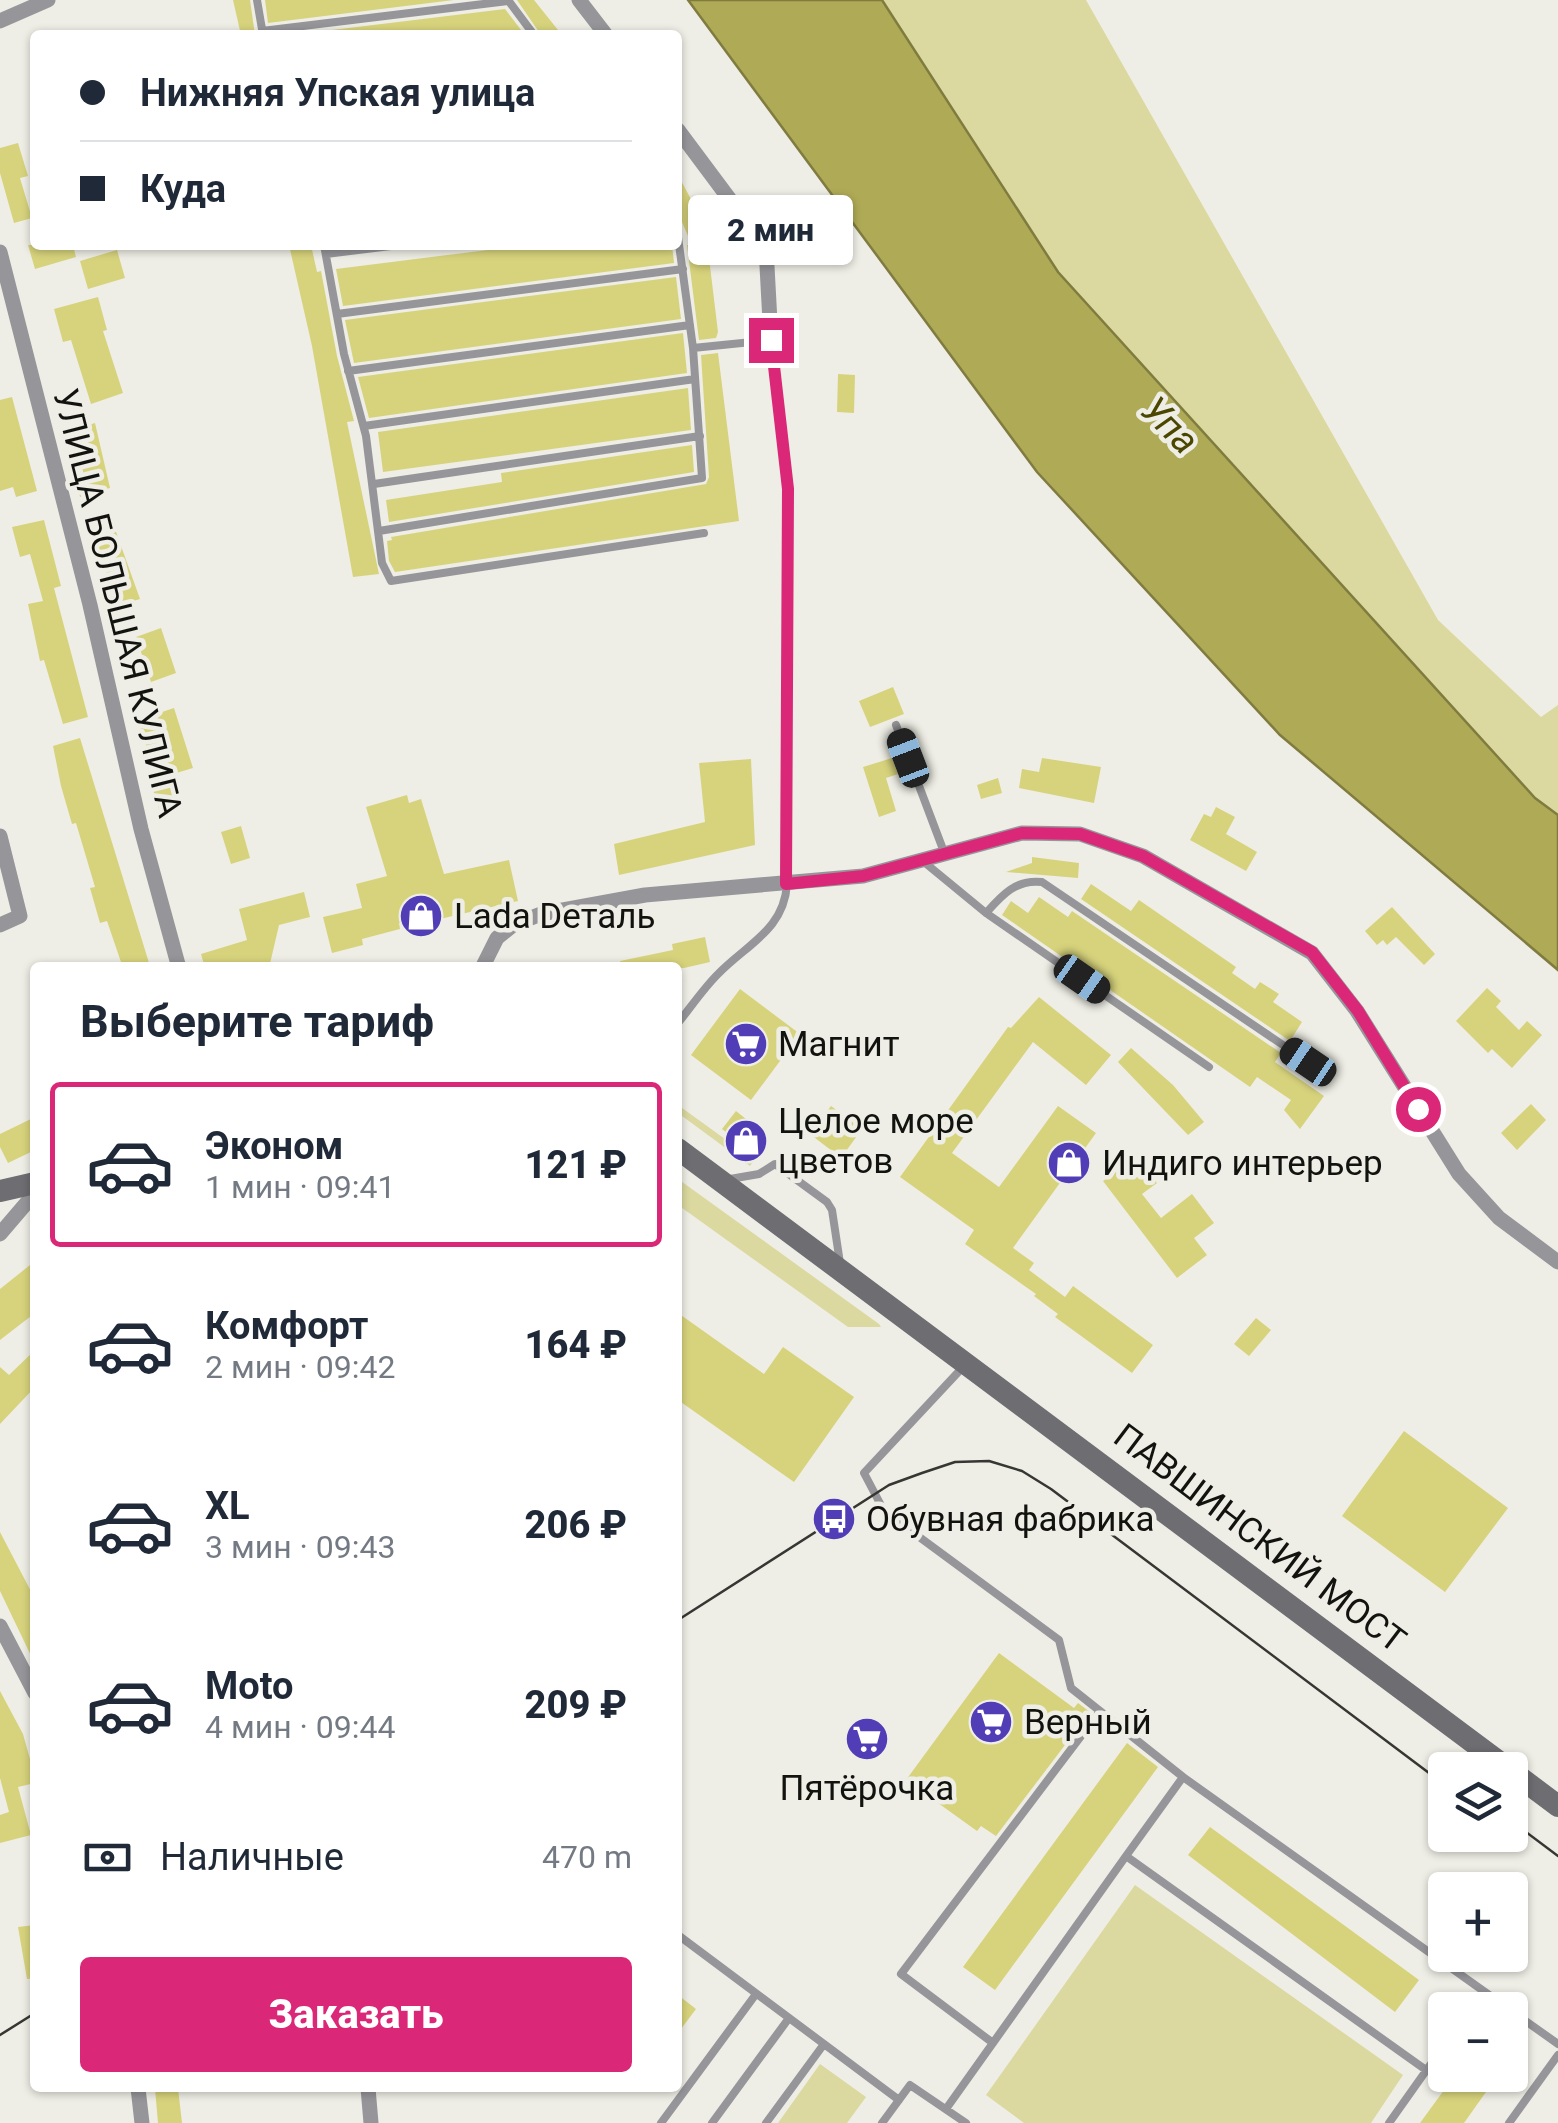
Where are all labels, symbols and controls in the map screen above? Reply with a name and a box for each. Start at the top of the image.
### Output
text: Нижняя Упская улица [140,71,535,115]
text: Куда [140,167,226,211]
callout: 2 мин [688,195,854,265]
text: 2 мин [727,211,814,249]
route end [749,318,794,363]
street label: УЛИЦА БОЛЬШАЯ КУЛИГА [44,385,191,822]
water label: Упа [1132,387,1208,463]
car [883,725,933,791]
shop icon: Lada Dеталь [398,893,444,939]
place label: Lada Dеталь [454,896,656,937]
car [1049,950,1115,1008]
text: Выберите тариф [80,995,434,1048]
supermarket icon: Магнит [723,1021,769,1067]
place label: Магнит [778,1024,900,1065]
car [1275,1033,1341,1091]
route start [1396,1087,1441,1132]
place label: Целое море цветов [778,1101,974,1182]
shop icon: Целое море цветов [723,1118,769,1164]
icon: car [85,1120,175,1210]
text: Эконом [205,1124,343,1168]
shop icon: Индиго интерьер [1046,1140,1092,1186]
text: 121 ₽ [525,1143,627,1187]
place label: Индиго интерьер [1102,1143,1383,1184]
text: 1 мин · 09:41 [205,1168,396,1206]
icon: car [85,1300,175,1390]
text: Комфорт [205,1304,368,1348]
text: 164 ₽ [525,1323,627,1367]
text: 2 мин · 09:42 [205,1348,396,1386]
street label: ПАВШИНСКИЙ МОСТ [1106,1415,1414,1661]
icon: car [85,1480,175,1570]
text: XL [205,1484,250,1528]
bus stop icon: Обувная фабрика [811,1496,857,1542]
place label: Обувная фабрика [866,1499,1154,1540]
text: 206 ₽ [525,1503,627,1547]
text: 3 мин · 09:43 [205,1528,396,1566]
icon: car [85,1660,175,1750]
text: Moto [205,1664,294,1708]
text: 209 ₽ [525,1683,627,1727]
supermarket icon: Верный [968,1699,1014,1745]
place label: Верный [1024,1702,1152,1743]
text: 4 мин · 09:44 [205,1708,396,1746]
supermarket icon: Пятёрочка [844,1716,890,1762]
map controls [1428,1752,1528,2092]
button: layers [1428,1752,1528,1852]
place label: Пятёрочка [780,1768,954,1809]
icon: cash [80,1830,135,1885]
text: Наличные [160,1835,344,1879]
text: 470 m [542,1838,632,1876]
button: + [1428,1872,1528,1972]
button: Заказать [80,1957,632,2072]
button: − [1428,1992,1528,2092]

